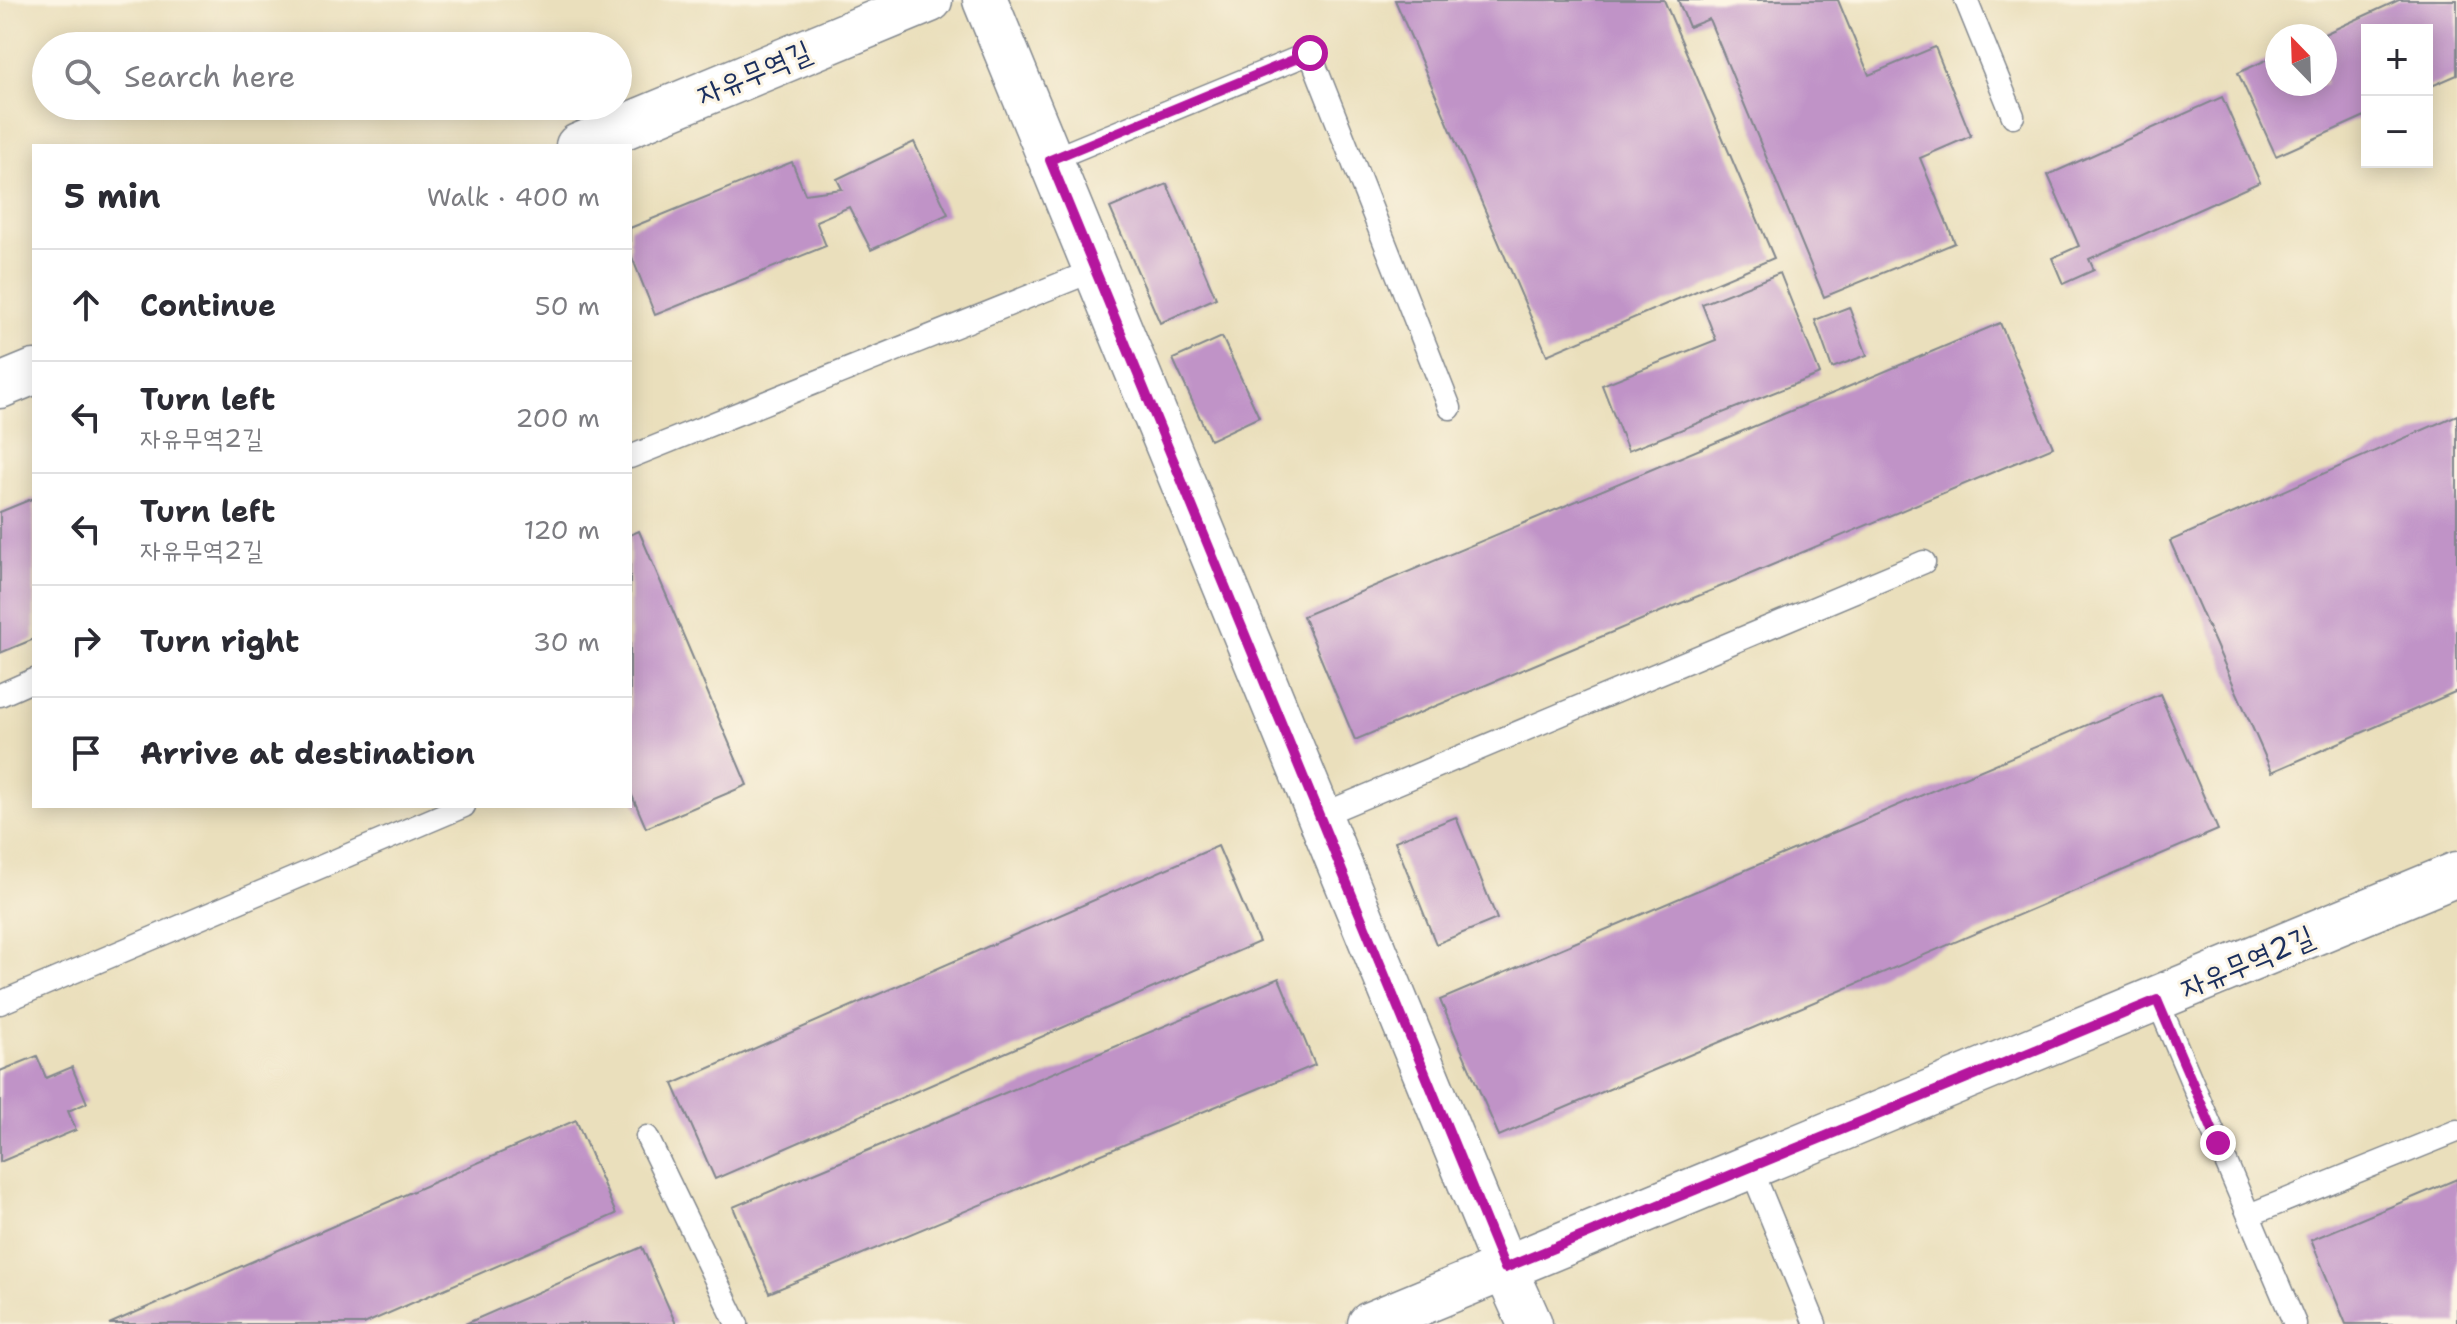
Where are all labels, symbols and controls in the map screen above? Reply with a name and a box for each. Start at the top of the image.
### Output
north arrow [2265,24,2337,96]
map controls [2361,24,2433,168]
button: + [2361,24,2433,96]
street label: 자유무역길 [690,30,817,115]
search box [32,32,632,120]
route start [1292,35,1328,71]
icon: search [60,54,104,98]
text: Search here [124,56,295,97]
button: − [2361,96,2433,168]
text: 5 min [64,173,161,219]
text: Walk · 400 m [427,179,600,214]
icon: ahead [64,283,108,327]
text: Continue [140,285,276,326]
text: 50 m [535,288,600,323]
text: Turn left [140,379,275,420]
icon: left [64,395,108,439]
text: 200 m [515,400,600,435]
text: 자유무역2길 [140,420,263,455]
text: Turn left [140,491,275,532]
icon: left [64,507,108,551]
text: 120 m [524,512,600,547]
text: 자유무역2길 [140,532,263,567]
icon: right [64,619,108,663]
text: Turn right [140,621,299,662]
text: 30 m [533,624,600,659]
icon: arrive [64,731,108,775]
text: Arrive at destination [140,733,475,774]
street label: 자유무역2길 [2174,915,2320,1008]
route end [2200,1125,2236,1161]

